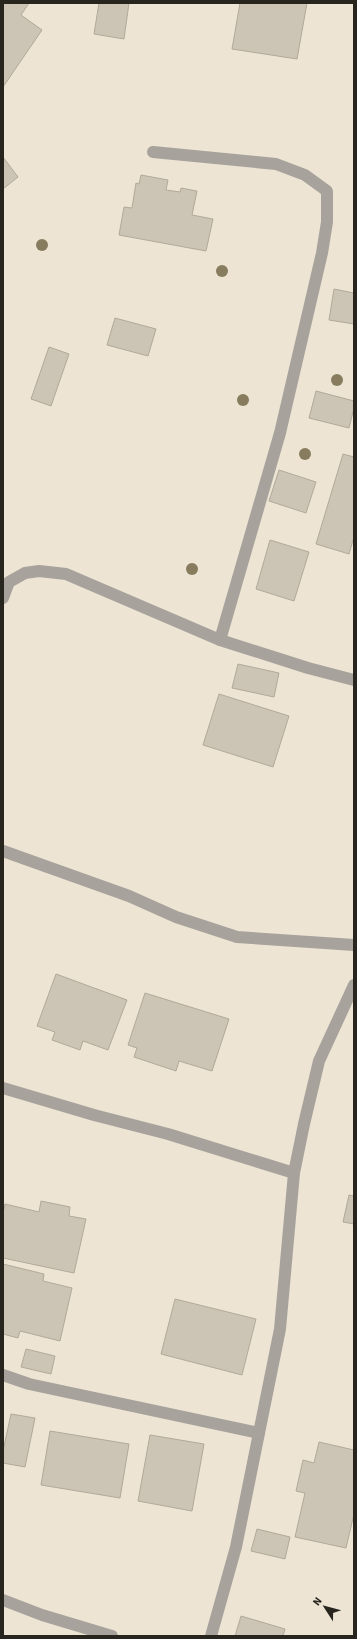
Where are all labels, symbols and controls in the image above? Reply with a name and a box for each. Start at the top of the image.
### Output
north arrow [305,1587,345,1627]
text: N [309,1594,326,1609]

